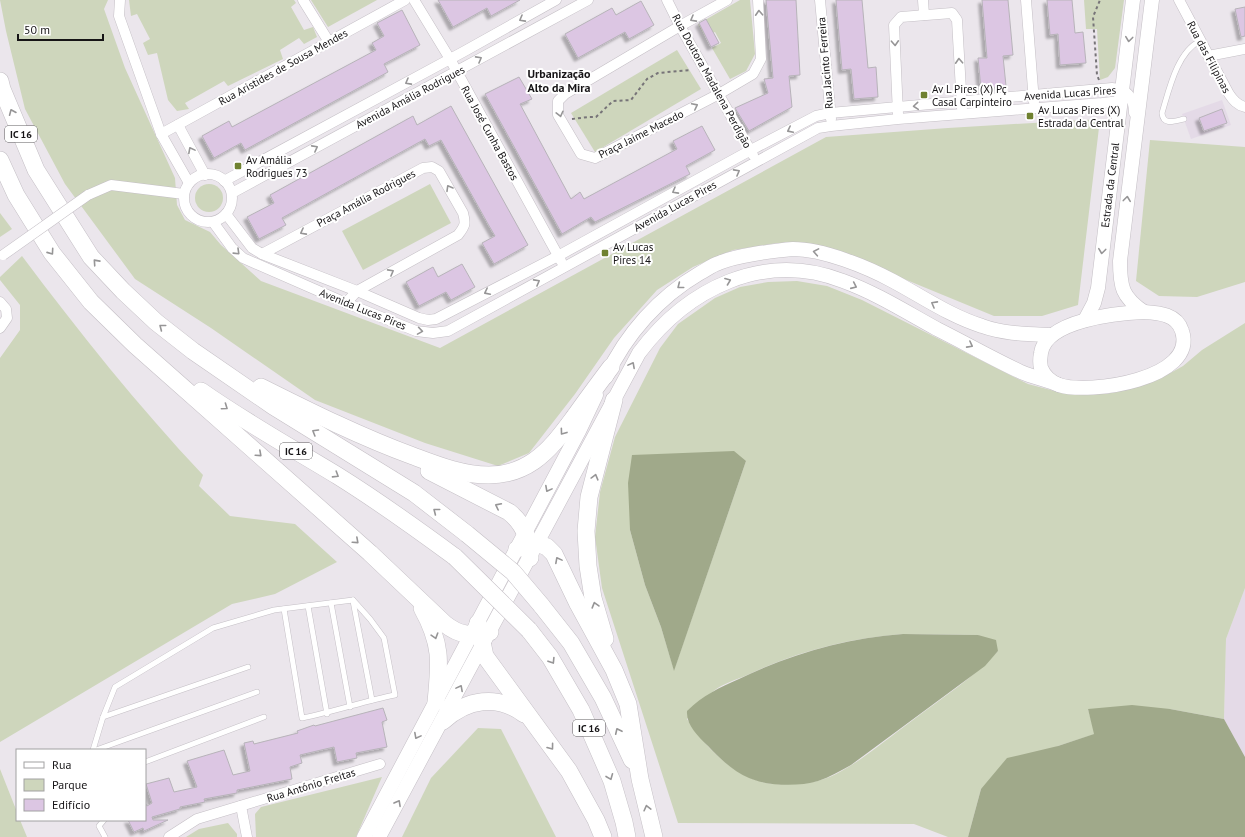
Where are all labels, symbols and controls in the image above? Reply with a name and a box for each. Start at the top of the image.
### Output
one-way arrow [755,10,763,16]
street label: Rua Doutora Madalena Perdigão [669,11,755,151]
one-way arrow [690,14,697,21]
one-way arrow [518,15,526,22]
scale bar [18,16,103,42]
street label: Rua Jacinto Ferreira [814,16,836,110]
street label: Rua das Filipinas [1184,19,1234,96]
text: 50 m [24,22,50,37]
street label: Rua Aristides de Sousa Mendes [216,25,350,108]
one-way arrow [1124,36,1133,42]
one-way arrow [890,40,899,46]
one-way arrow [475,57,482,64]
one-way arrow [955,58,964,64]
street label: Avenida Amália Rodrigues [353,62,467,132]
district label: Urbanização Alto da Mira [528,66,591,95]
one-way arrow [404,77,412,84]
place label: Av L Pires (X) Pç Casal Carpinteiro [932,82,1012,109]
street label: Rua José Cunha Bastos [458,83,522,183]
street label: Avenida Lucas Pires [1023,83,1117,103]
marker: Av L Pires (X) Pç Casal Carpinteiro [919,90,929,100]
one-way arrow [913,101,919,110]
place label: Av Lucas Pires (X) Estrada da Central [1038,103,1124,130]
one-way arrow [690,104,698,111]
street label: Praça Jaime Macedo [596,106,686,161]
one-way arrow [8,109,16,116]
one-way arrow [555,111,564,118]
marker: Av Lucas Pires (X) Estrada da Central [1025,111,1035,121]
one-way arrow [786,125,794,133]
road number: IC 16 [5,126,37,142]
street label: Estrada da Central [1098,141,1122,228]
one-way arrow [311,145,318,153]
one-way arrow [189,147,196,154]
place label: Av Amália Rodrigues 73 [246,153,308,180]
marker: Av Amália Rodrigues 73 [233,161,243,171]
street label: Praça Amália Rodrigues [314,166,418,230]
one-way arrow [733,170,740,177]
street label: Avenida Lucas Pires [631,177,719,235]
one-way arrow [446,185,453,192]
one-way arrow [672,187,679,194]
one-way arrow [1123,196,1132,202]
one-way arrow [300,227,308,234]
place label: Av Lucas Pires 14 [613,240,654,267]
one-way arrow [232,247,240,255]
one-way arrow [46,248,54,255]
marker: Av Lucas Pires 14 [600,248,610,258]
one-way arrow [1098,248,1107,254]
one-way arrow [813,249,819,257]
one-way arrow [94,259,101,267]
one-way arrow [387,270,394,277]
one-way arrow [725,278,732,286]
one-way arrow [533,279,540,286]
one-way arrow [677,281,684,288]
one-way arrow [851,281,858,289]
street label: Avenida Lucas Pires [317,285,409,333]
one-way arrow [483,288,491,295]
one-way arrow [931,302,938,309]
one-way arrow [160,325,167,332]
one-way arrow [417,326,423,335]
one-way arrow [966,341,973,348]
one-way arrow [628,362,635,369]
one-way arrow [220,402,227,409]
one-way arrow [560,428,567,435]
one-way arrow [312,429,319,436]
road number: IC 16 [280,443,312,459]
one-way arrow [254,450,262,457]
one-way arrow [332,470,339,478]
one-way arrow [590,474,599,481]
one-way arrow [546,485,553,492]
one-way arrow [494,503,502,511]
one-way arrow [433,508,440,515]
one-way arrow [351,536,359,543]
one-way arrow [555,557,562,565]
one-way arrow [591,602,600,609]
one-way arrow [430,632,439,639]
one-way arrow [548,657,555,664]
one-way arrow [455,685,463,693]
road number: IC 16 [573,720,605,736]
one-way arrow [615,727,623,735]
one-way arrow [415,732,422,739]
one-way arrow [546,743,553,750]
legend [16,749,146,821]
text: Rua [52,757,71,772]
street label: Rua António Freitas [265,765,357,805]
one-way arrow [606,774,614,781]
text: Parque [52,777,87,792]
text: Edifício [52,797,90,812]
one-way arrow [393,800,401,807]
one-way arrow [644,805,652,811]

